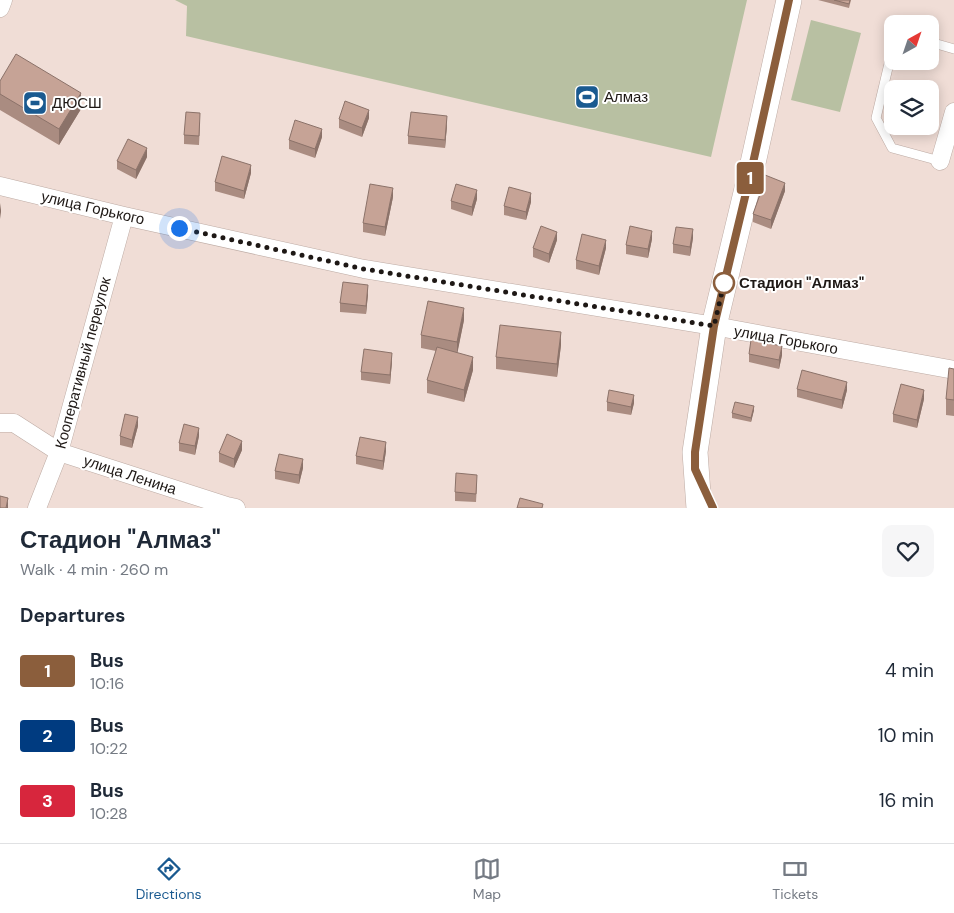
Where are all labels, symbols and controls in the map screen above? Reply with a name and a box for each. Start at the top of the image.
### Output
north arrow [884,15,939,70]
map controls [884,15,939,135]
button: layers [884,80,939,135]
sports icon: Алмаз [574,84,600,110]
place label: Алмаз [604,87,648,107]
sports icon: ДЮСШ [22,90,48,116]
place label: ДЮСШ [52,93,102,113]
line badge: 1 [734,162,766,194]
text: 1 [747,166,753,190]
street label: улица Горького [39,186,147,230]
your location [167,216,192,241]
marker: Стадион "Алмаз" [713,272,735,294]
place label: Стадион "Алмаз" [739,273,864,293]
street label: Кооперативный переулок [50,275,116,451]
street label: улица Горького [732,321,840,359]
street label: улица Ленина [81,451,180,500]
text: Стадион "Алмаз" [20,524,221,555]
button: heart [882,525,934,577]
text: Walk · 4 min · 260 m [20,559,168,580]
text: Departures [20,603,125,628]
text: Bus [90,648,124,673]
text: 4 min [885,658,934,683]
text: 1 [44,659,51,683]
text: 10:16 [90,673,124,694]
text: Bus [90,713,124,738]
text: 10 min [878,723,934,748]
text: 2 [42,724,53,748]
text: 10:22 [90,738,128,759]
text: Bus [90,778,124,803]
text: 16 min [879,788,934,813]
text: 3 [42,789,53,813]
text: 10:28 [90,803,128,824]
tab: Directions [136,855,202,903]
tab: Map [473,855,501,903]
tab: Tickets [772,855,818,903]

